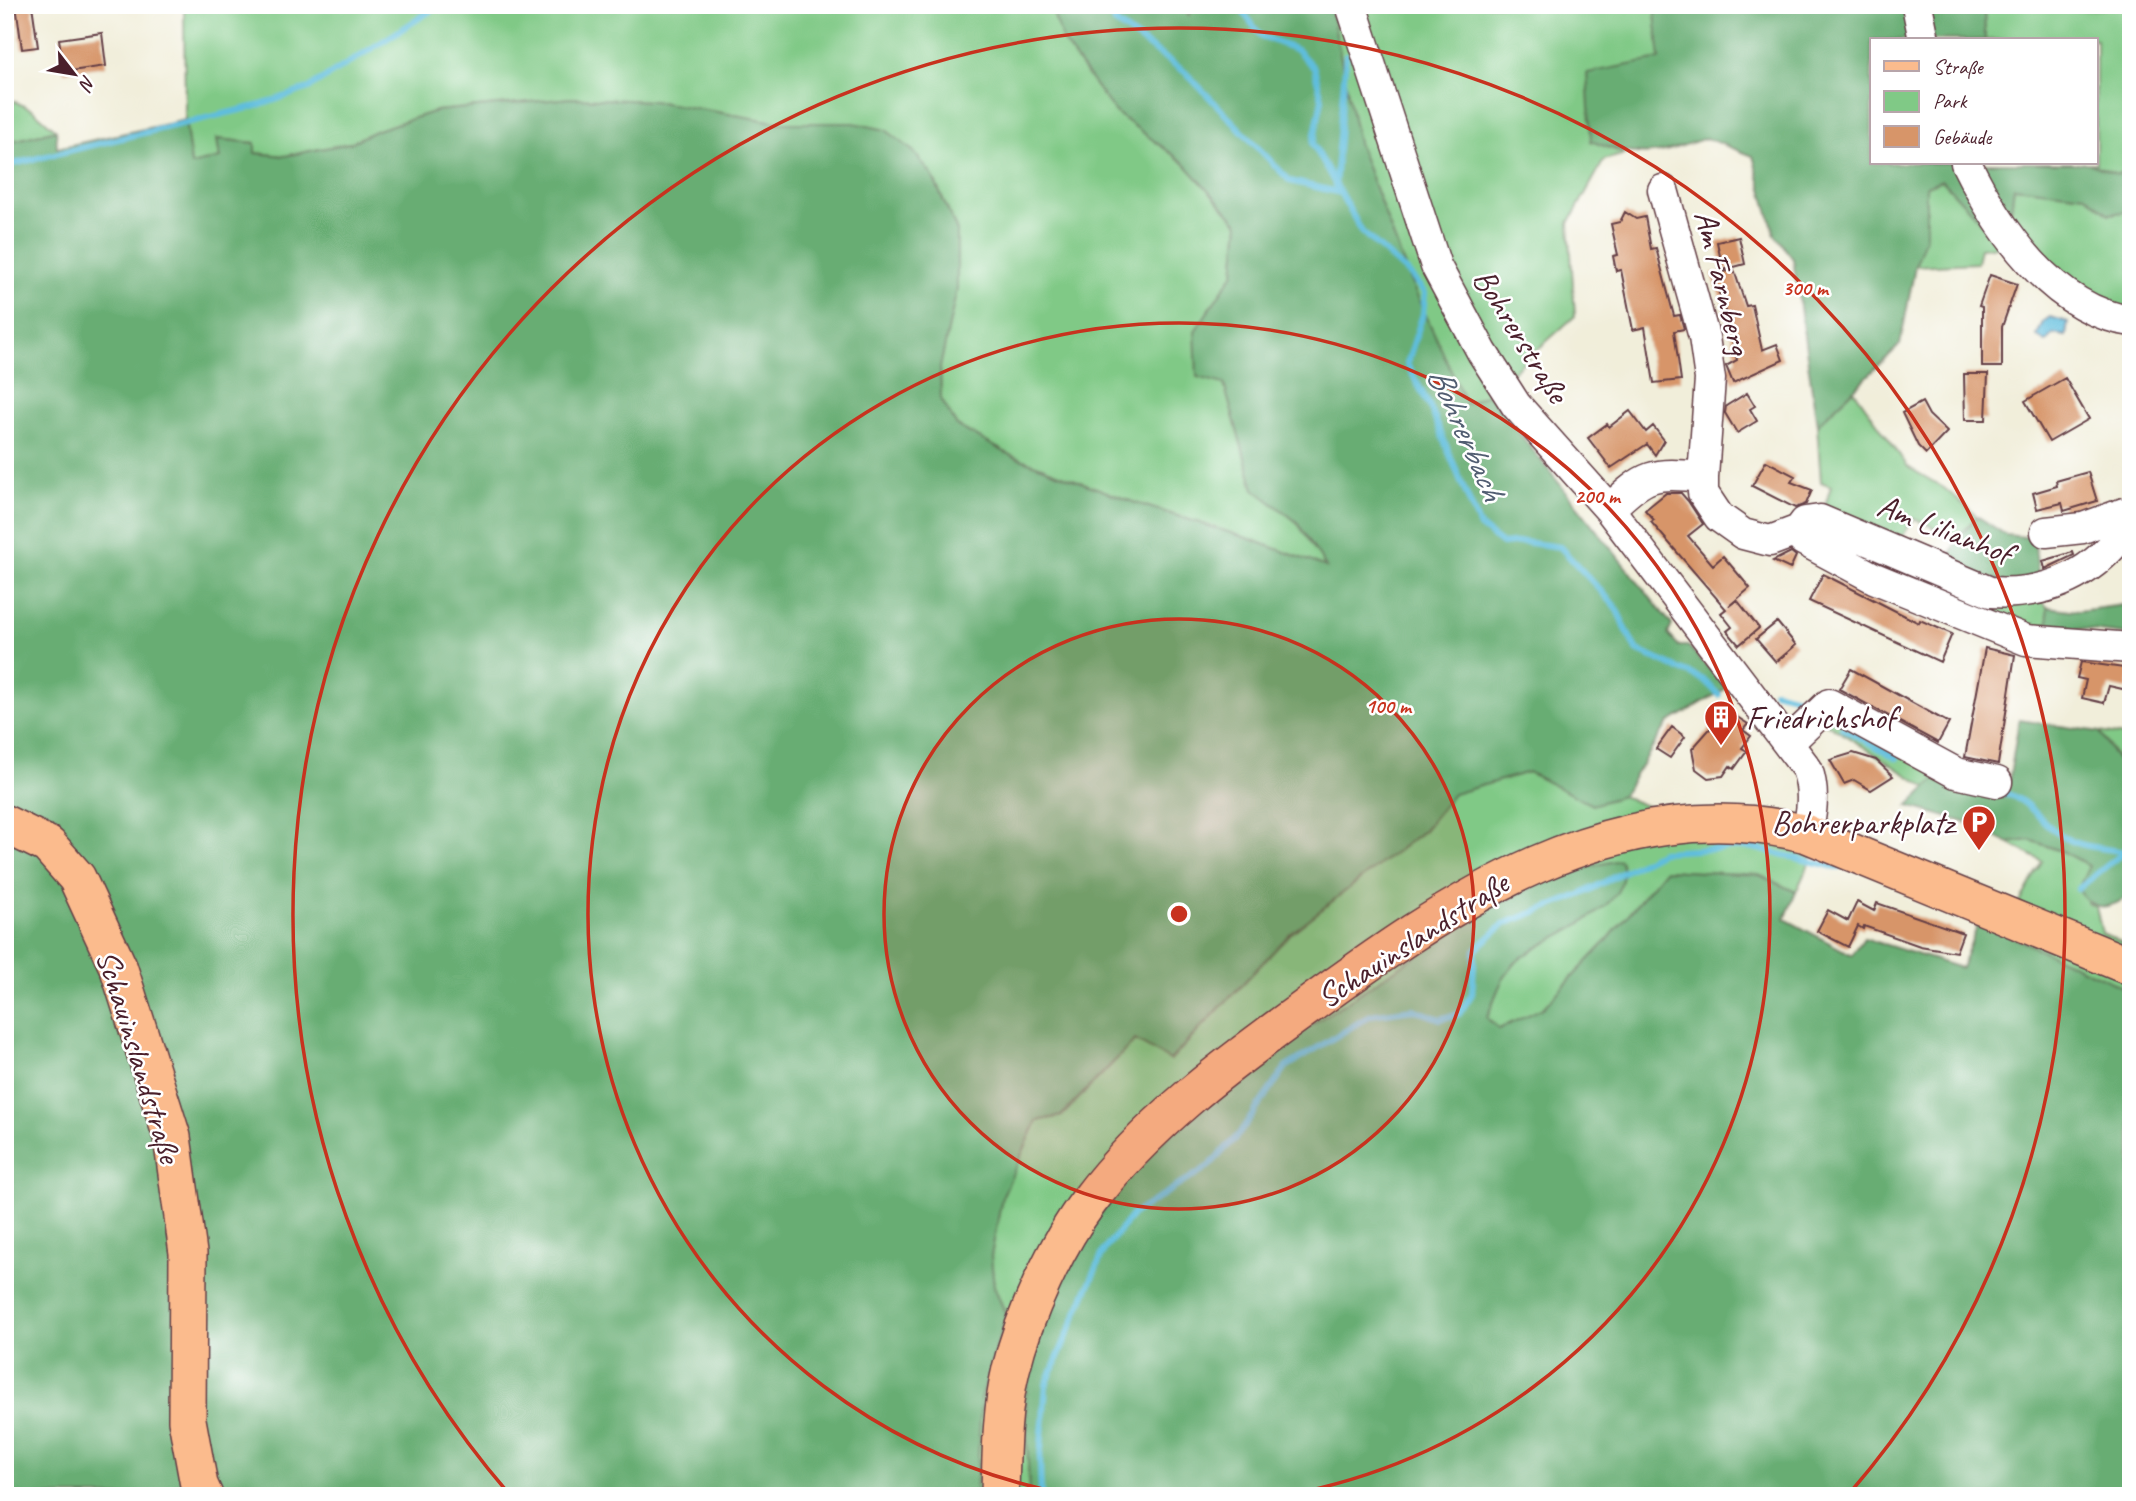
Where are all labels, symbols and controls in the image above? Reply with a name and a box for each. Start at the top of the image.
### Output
north arrow [38,38,108,108]
legend [1870,38,2098,164]
text: Straße [1933,54,1985,80]
text: N [73,71,101,96]
text: Park [1933,88,1968,114]
text: Gebäude [1933,124,1992,150]
street label: Am Farnberg [1685,206,1762,361]
street label: Bohrerstraße [1464,261,1580,412]
text: 300 m [1782,275,1830,301]
water label: Bohrerbach [1417,360,1517,509]
text: 200 m [1574,483,1622,509]
street label: Am Lilianhof [1872,484,2024,576]
text: 100 m [1365,693,1413,719]
place label: Friedrichshof [1746,697,1902,739]
building icon: Friedrichshof [1702,698,1740,747]
place label: Bohrerparkplatz [1772,802,1958,844]
parking icon: Bohrerparkplatz [1960,803,1998,852]
street label: Schauinslandstraße [1309,861,1518,1017]
centre of rings [1167,902,1191,926]
street label: Schauinslandstraße [87,945,192,1170]

